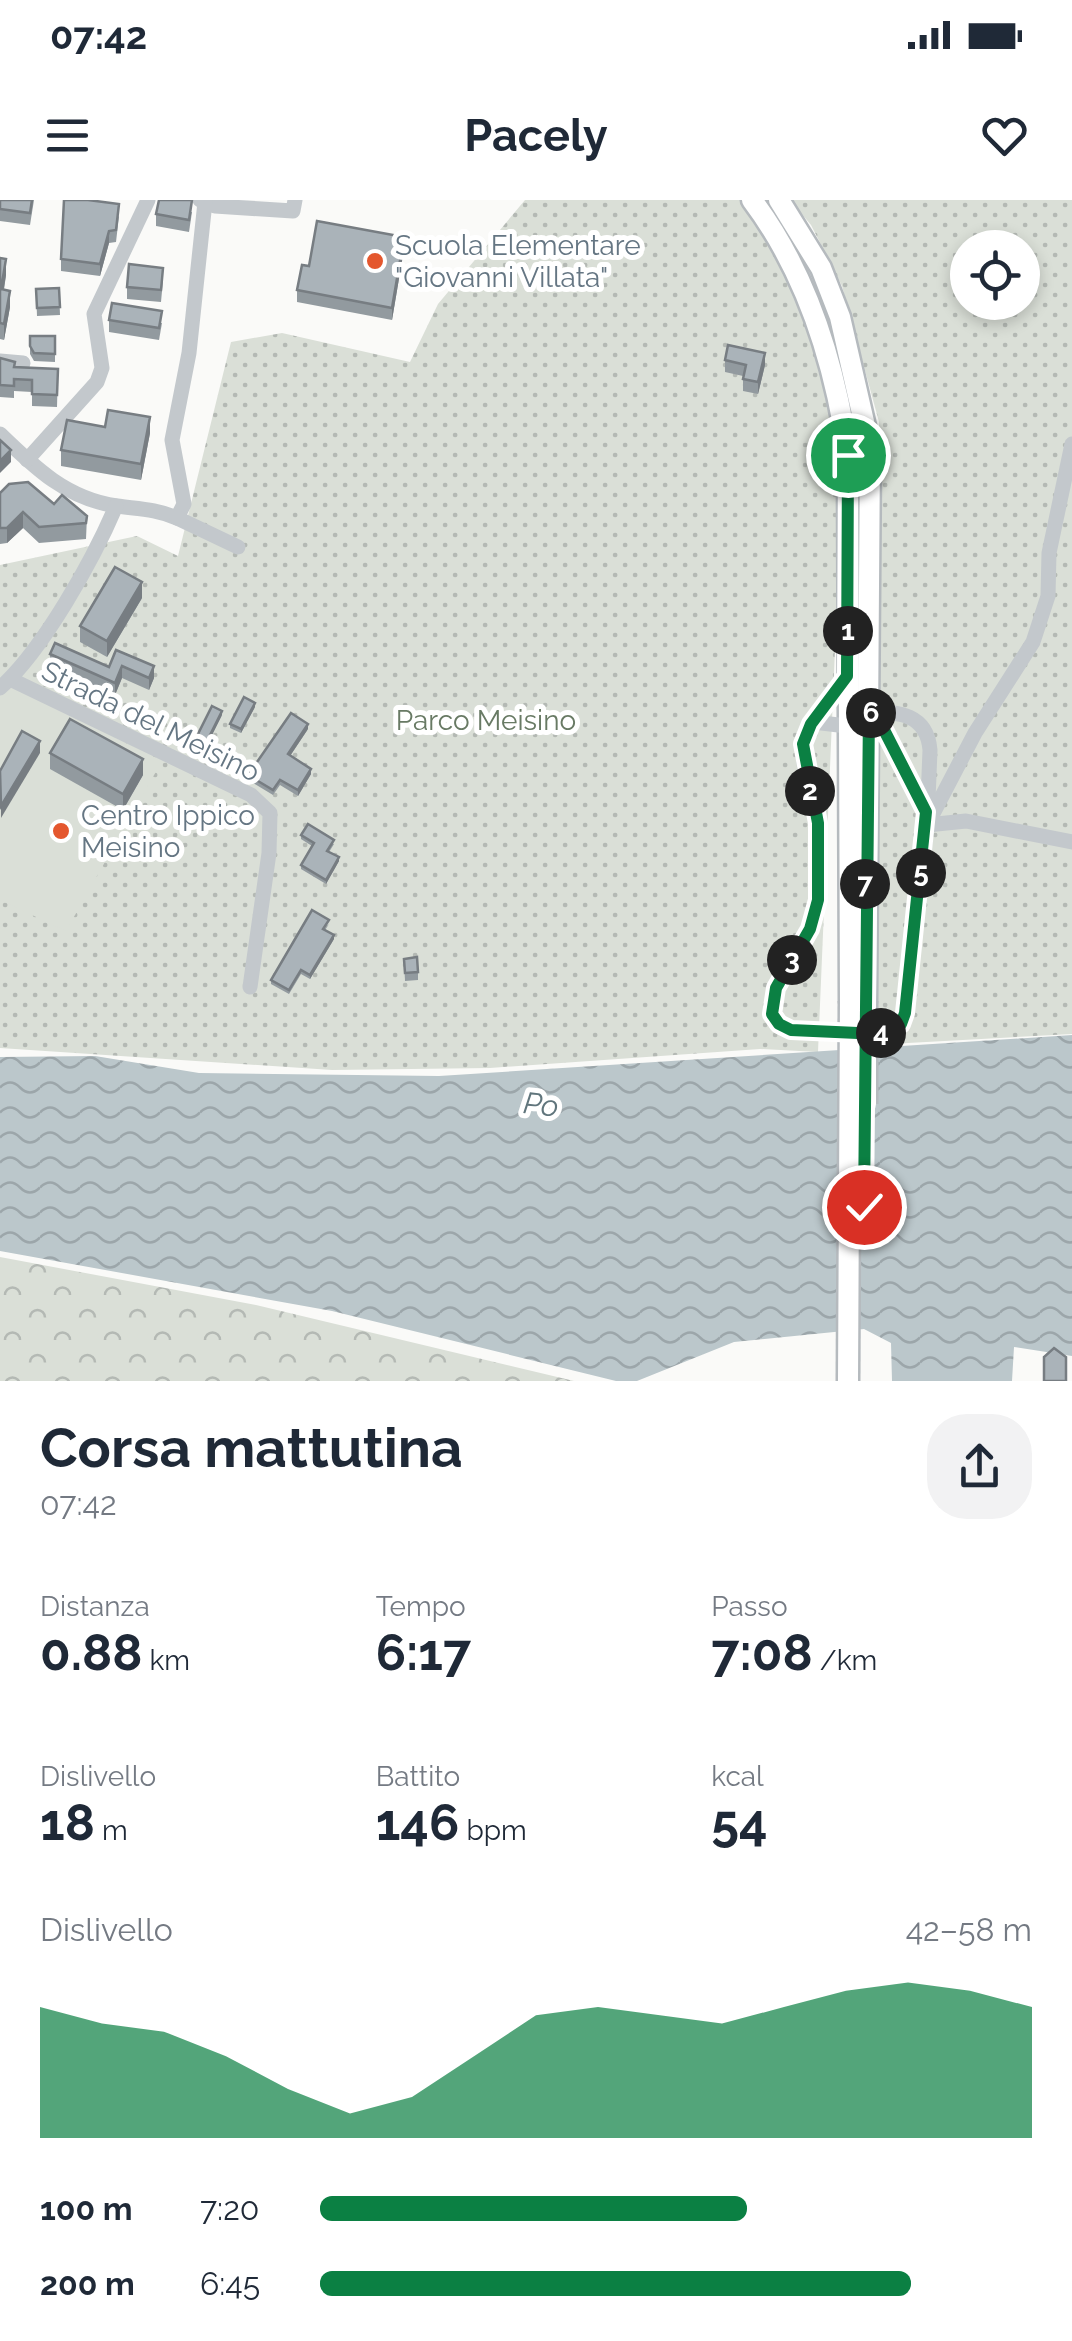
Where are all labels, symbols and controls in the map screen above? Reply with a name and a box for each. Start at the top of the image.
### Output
text: 07:42 [50,13,147,58]
icon: menu [40,108,95,163]
icon: heart [977,108,1032,163]
text: Pacely [464,109,608,162]
place label: Scuola Elementare "Giovanni Villata" [395,229,641,294]
map controls [950,230,1040,320]
button: locate [950,230,1040,320]
marker: Scuola Elementare "Giovanni Villata" [364,250,386,272]
pin [806,413,891,498]
icon: arrive [821,428,876,483]
pin: 1 [823,606,873,656]
text: 1 [841,614,855,647]
street label: Strada del Meisino [36,654,265,788]
pin: 6 [846,688,896,738]
text: 6 [863,696,880,729]
park label: Parco Meisino [396,704,576,737]
pin: 2 [785,766,835,816]
text: 2 [802,774,818,807]
place label: Centro Ippico Meisino [81,799,255,864]
marker: Centro Ippico Meisino [50,820,72,842]
pin: 5 [896,848,946,898]
text: 5 [913,856,929,889]
pin: 7 [840,859,890,909]
text: 7 [857,867,873,900]
pin: 3 [767,935,817,985]
text: 3 [784,943,800,976]
pin: 4 [856,1008,906,1058]
text: 4 [873,1016,889,1049]
water label: Po [522,1085,560,1124]
pin [822,1165,907,1250]
icon: check [837,1180,892,1235]
button: share [927,1414,1032,1519]
text: Corsa mattutina [40,1415,463,1480]
text: 07:42 [40,1485,117,1522]
text: Distanza [40,1590,150,1623]
text: Tempo [376,1590,466,1623]
text: Passo [711,1590,788,1623]
text: 0.88 [40,1623,142,1682]
text: 6:17 [376,1623,471,1682]
text: 7:08 [711,1623,813,1682]
text: km [142,1644,190,1677]
text: /km [813,1644,877,1677]
text: Dislivello [40,1760,156,1793]
text: Battito [376,1760,460,1793]
text: kcal [711,1760,764,1793]
text: 18 [40,1793,95,1852]
text: 146 [376,1793,459,1852]
text: 54 [711,1793,768,1852]
text: m [95,1814,128,1847]
text: bpm [459,1814,527,1847]
text: Dislivello [40,1911,173,1948]
text: 42–58 m [906,1911,1032,1948]
text: 100 m [40,2190,133,2227]
text: 7:20 [200,2190,259,2227]
text: 200 m [40,2265,135,2302]
text: 6:45 [200,2265,260,2302]

